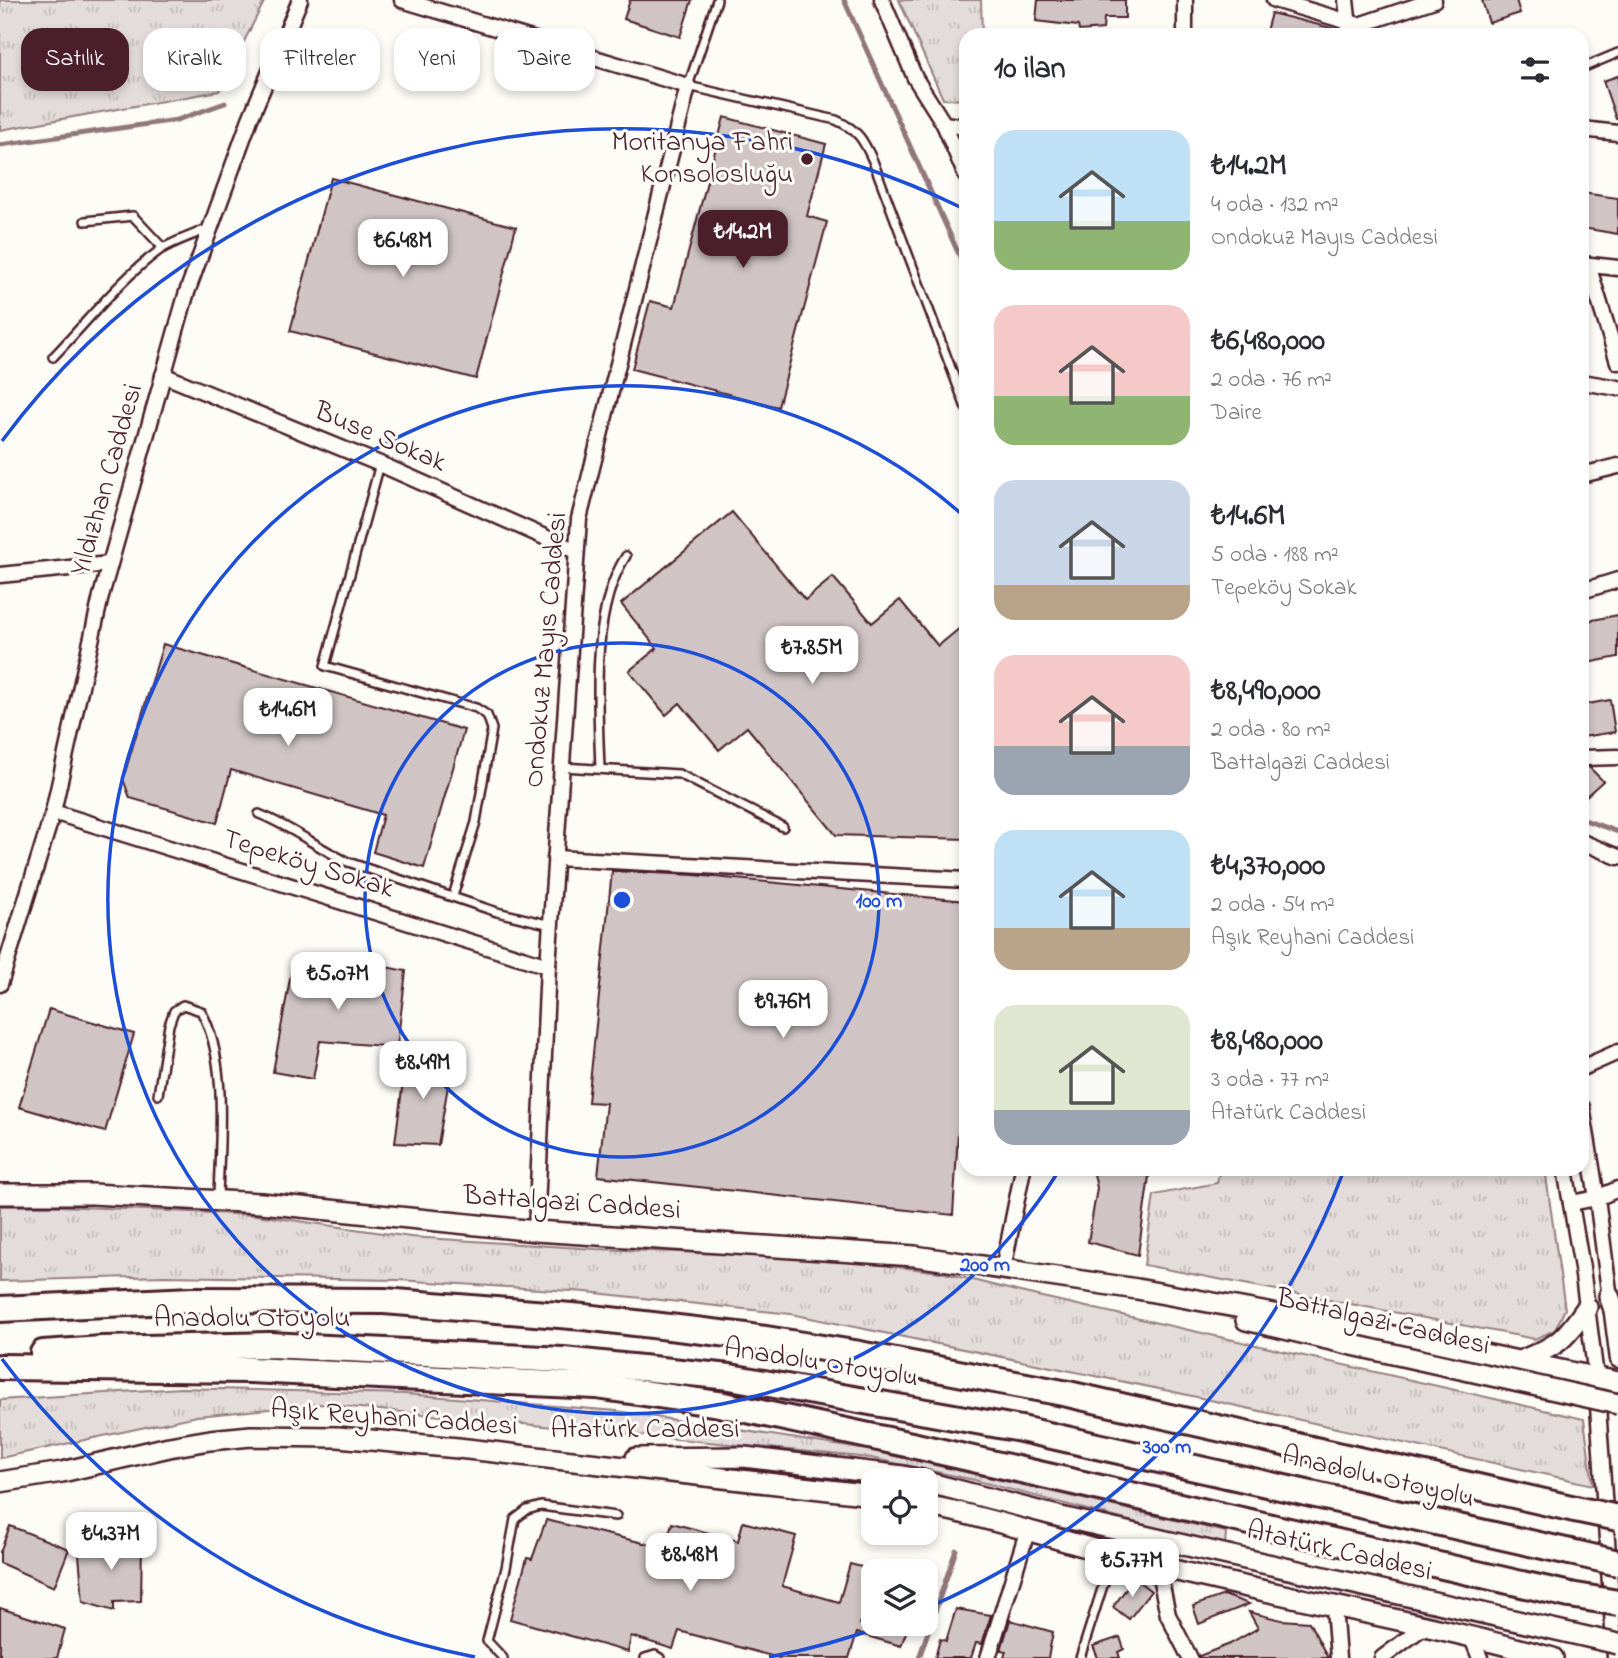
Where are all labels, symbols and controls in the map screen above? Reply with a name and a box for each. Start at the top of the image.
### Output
chip: Satılık [21,28,129,91]
chip: Kiralık [143,28,246,91]
chip: Filtreler [260,28,380,91]
chip: Yeni [394,28,480,91]
chip: Daire [494,28,595,91]
text: 10 ilan [994,48,1065,92]
icon: filters [1516,51,1554,89]
place label: Moritanya Fahri Konsolosluğu [611,123,793,196]
text: ₺14.2M [1211,145,1287,189]
marker: Moritanya Fahri Konsolosluğu [799,151,815,167]
icon: home [1050,158,1134,242]
text: 4 oda · 132 m² [1211,189,1339,222]
pin: ₺14.2M [686,210,800,270]
text: ₺14.2M [714,216,772,249]
pin: ₺6.48M [346,219,460,279]
text: Ondokuz Mayıs Caddesi [1211,222,1438,255]
text: ₺6.48M [374,225,432,258]
text: ₺6,480,000 [1211,320,1325,364]
icon: home [1050,333,1134,417]
text: 2 oda · 76 m² [1211,364,1332,397]
street label: Yıldızhan Caddesi [61,379,155,581]
street label: Buse Sokak [307,391,453,484]
text: Daire [1211,397,1262,430]
text: ₺14.6M [1211,495,1285,539]
icon: home [1050,508,1134,592]
street label: Ondokuz Mayıs Caddesi [515,511,579,789]
text: 5 oda · 188 m² [1211,539,1339,572]
text: Tepeköy Sokak [1211,572,1356,605]
pin: ₺7.85M [755,626,869,686]
text: ₺7.85M [781,632,843,665]
text: ₺8,490,000 [1211,670,1321,714]
icon: home [1050,683,1134,767]
pin: ₺14.6M [231,688,345,748]
text: ₺14.6M [259,694,317,727]
text: 2 oda · 80 m² [1211,714,1331,747]
text: Battalgazi Caddesi [1211,747,1390,780]
street label: Tepeköy Sokak [217,820,399,911]
text: ₺4,370,000 [1211,845,1325,889]
icon: home [1050,858,1134,942]
text: 100 m [856,887,902,917]
centre of rings [610,888,634,912]
text: 2 oda · 54 m² [1211,889,1335,922]
text: Aşık Reyhani Caddesi [1211,922,1414,955]
pin: ₺5.07M [281,953,395,1012]
text: ₺5.07M [307,958,369,991]
pin: ₺9.76M [726,981,840,1040]
text: ₺9.76M [755,986,811,1019]
text: ₺8,480,000 [1211,1020,1323,1064]
icon: home [1050,1033,1134,1117]
pin: ₺8.49M [366,1042,480,1101]
text: ₺8.49M [395,1047,451,1080]
text: 3 oda · 77 m² [1211,1064,1329,1097]
text: Atatürk Caddesi [1211,1097,1366,1130]
street label: Battalgazi Caddesi [461,1176,682,1232]
text: 200 m [959,1251,1010,1281]
street label: Battalgazi Caddesi [1271,1278,1494,1367]
street label: Anadolu Otoyolu [154,1299,350,1340]
street label: Anadolu Otoyolu [721,1328,921,1400]
street label: Aşık Reyhani Caddesi [269,1390,519,1448]
street label: Atatürk Caddesi [551,1410,739,1451]
text: 300 m [1142,1433,1191,1463]
street label: Anadolu Otoyolu [1278,1436,1478,1520]
map controls [861,1468,938,1636]
button: locate [861,1468,938,1545]
street label: Atatürk Caddesi [1242,1511,1436,1593]
pin: ₺4.37M [54,1512,168,1572]
text: ₺4.37M [82,1518,140,1551]
pin: ₺8.48M [633,1534,747,1593]
text: ₺8.48M [662,1539,718,1572]
pin: ₺5.77M [1075,1540,1189,1599]
text: ₺5.77M [1101,1545,1163,1578]
button: layers [861,1559,938,1636]

